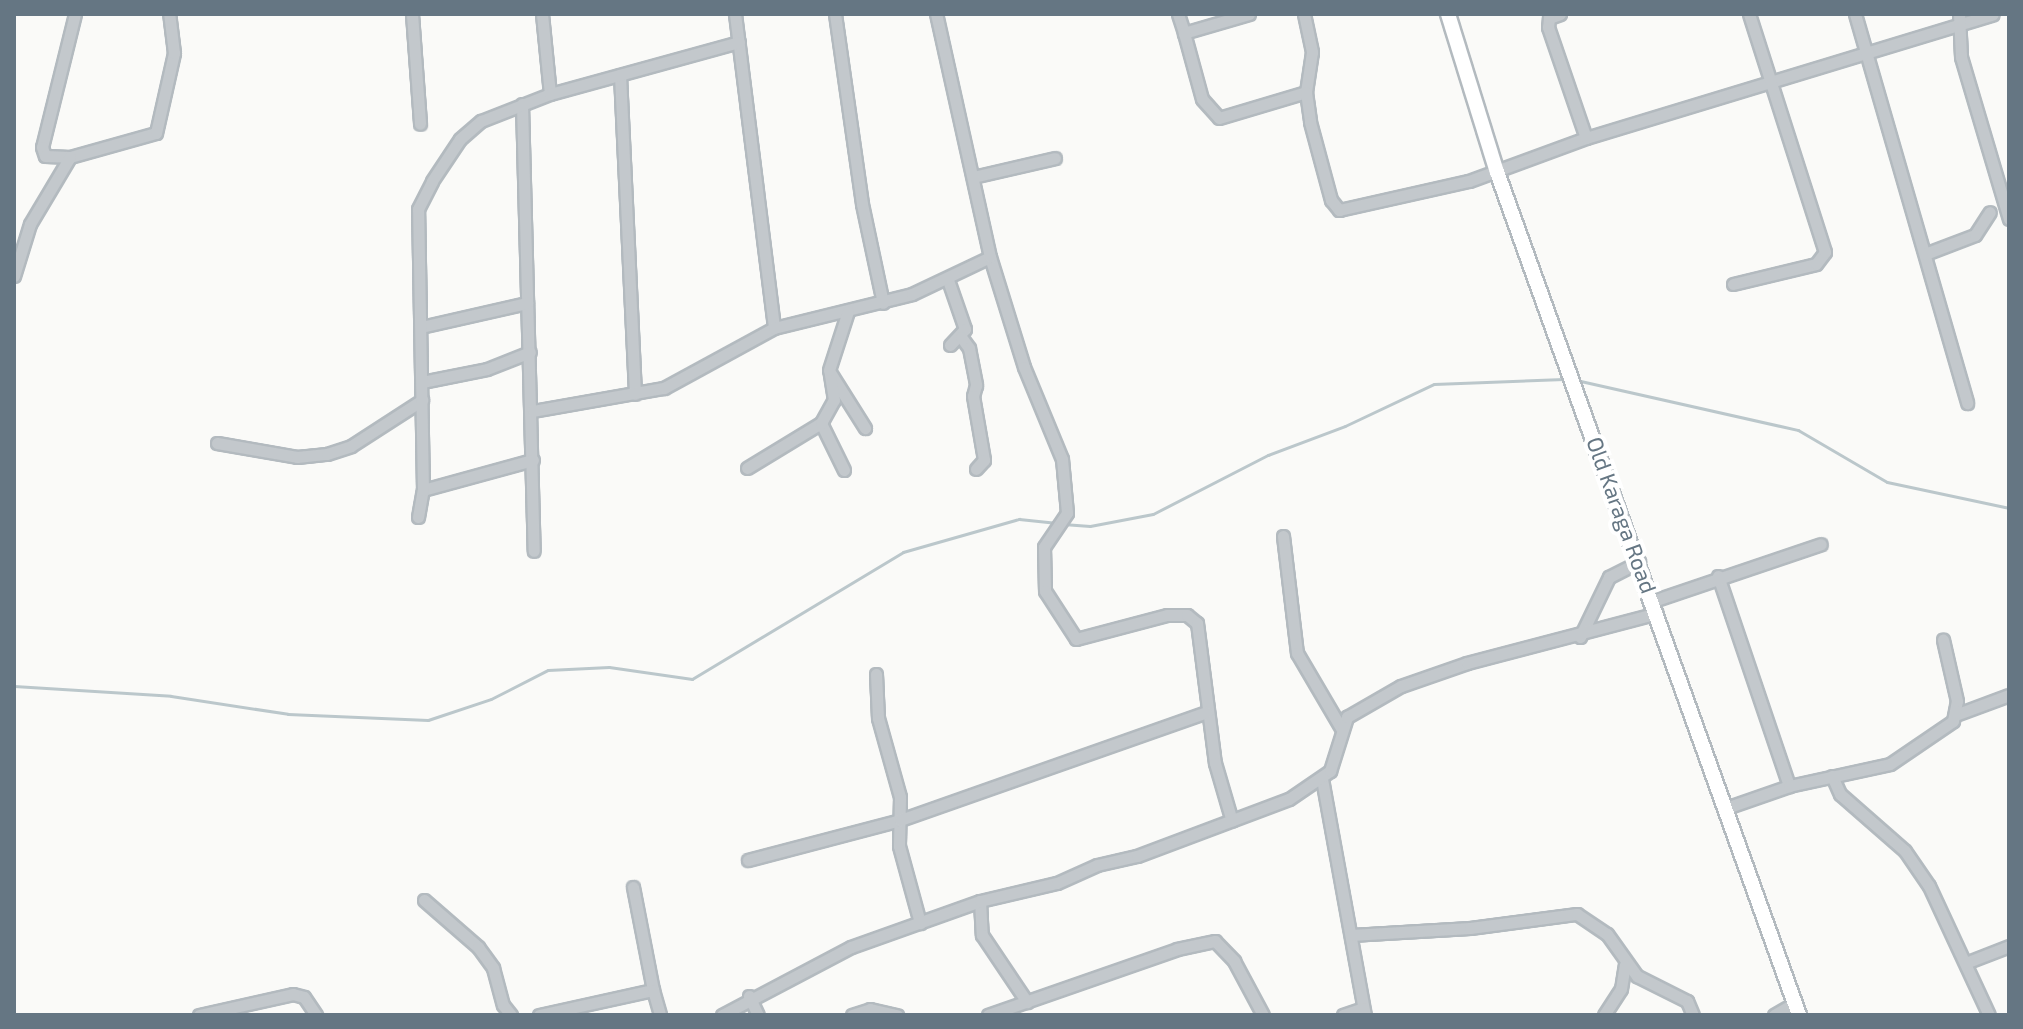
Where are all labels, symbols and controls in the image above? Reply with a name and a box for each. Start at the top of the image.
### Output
street label: Old Karaga Road [1581,433,1663,597]

